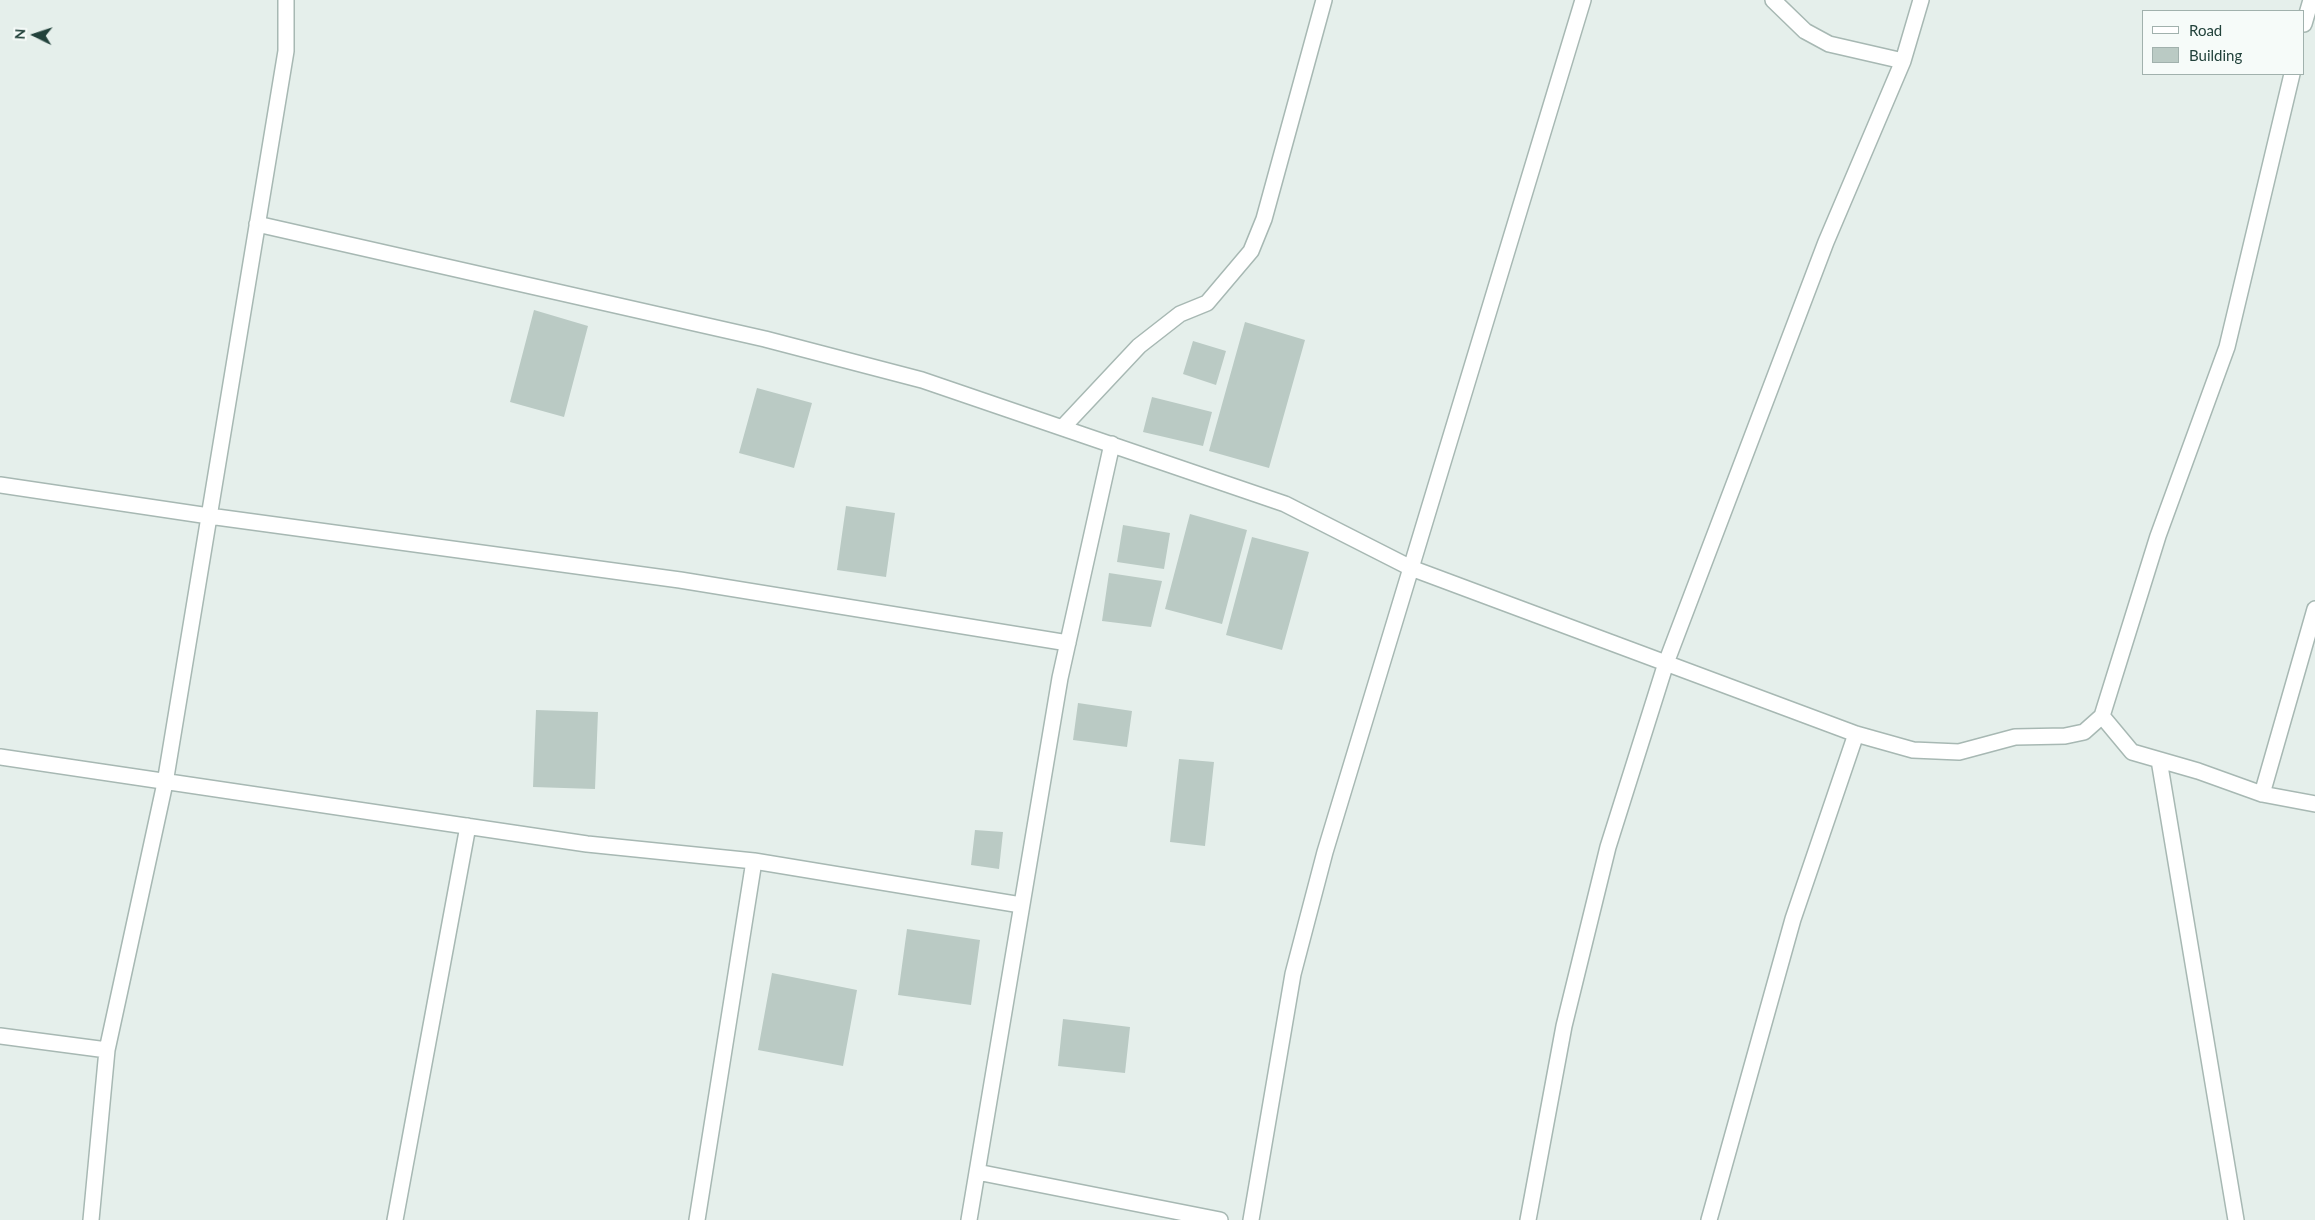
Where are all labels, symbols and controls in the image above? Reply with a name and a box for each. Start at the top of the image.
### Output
north arrow [10,10,60,60]
legend [2142,10,2305,75]
text: Road [2189,21,2222,39]
text: N [11,28,28,40]
text: Building [2189,46,2242,64]

